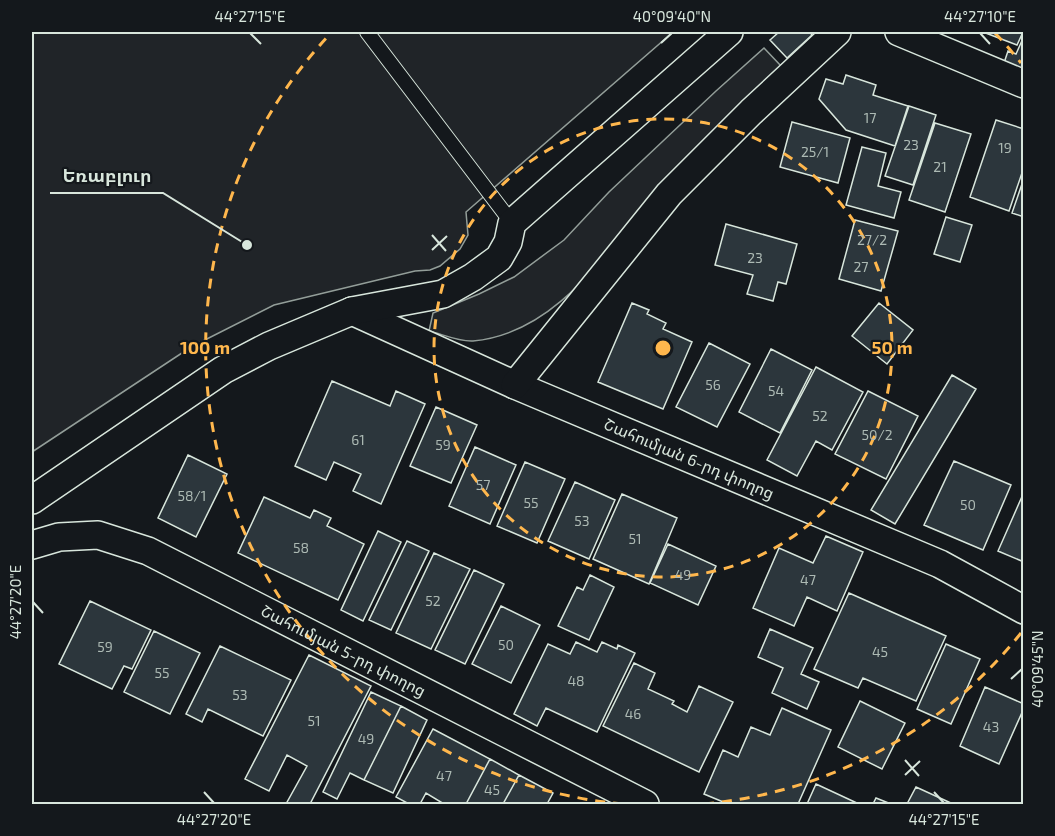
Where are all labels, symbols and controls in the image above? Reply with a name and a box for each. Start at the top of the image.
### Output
text: 44°27'15"E [215,7,285,25]
text: 40°09'40"N [633,7,711,25]
text: 44°27'10"E [944,7,1016,25]
house number: 17 [864,109,876,126]
house number: 23 [903,136,919,153]
house number: 19 [998,139,1012,156]
house number: 25/1 [801,143,829,160]
callout: Եռաբլուր [50,157,163,193]
house number: 21 [933,158,947,175]
text: Եռաբլուր [62,164,152,186]
house number: 27/2 [857,231,887,248]
house number: 23 [747,249,763,266]
house number: 27 [853,258,869,275]
text: 100 m [180,336,230,358]
text: 50 m [871,336,913,358]
centre of rings [653,338,673,358]
house number: 56 [705,376,721,393]
house number: 54 [768,382,784,399]
house number: 52 [812,407,828,424]
street label: Շահումյան 6-րդ փողոց [601,414,777,503]
house number: 50/2 [861,426,893,443]
house number: 61 [351,431,365,448]
house number: 59 [435,436,451,453]
house number: 57 [476,476,490,493]
house number: 58/1 [178,487,206,504]
house number: 55 [523,494,539,511]
house number: 50 [960,496,976,513]
house number: 53 [574,512,590,529]
house number: 51 [628,530,642,547]
house number: 58 [293,539,309,556]
text: 44°27'20"E [6,565,24,639]
house number: 49 [675,566,691,583]
house number: 47 [800,571,816,588]
house number: 52 [425,592,441,609]
street label: Շահումյան 5-րդ փողոց [258,600,429,701]
text: 40°09'45"N [1028,630,1046,708]
house number: 50 [498,636,514,653]
house number: 59 [97,638,113,655]
house number: 45 [872,643,888,660]
house number: 55 [154,664,170,681]
house number: 48 [567,672,585,689]
house number: 53 [232,686,248,703]
house number: 46 [625,705,641,722]
house number: 51 [307,712,321,729]
house number: 43 [983,718,999,735]
house number: 49 [358,730,374,747]
house number: 47 [436,767,452,784]
house number: 45 [484,781,500,798]
text: 44°27'20"E [177,810,251,828]
text: 44°27'15"E [909,810,979,828]

